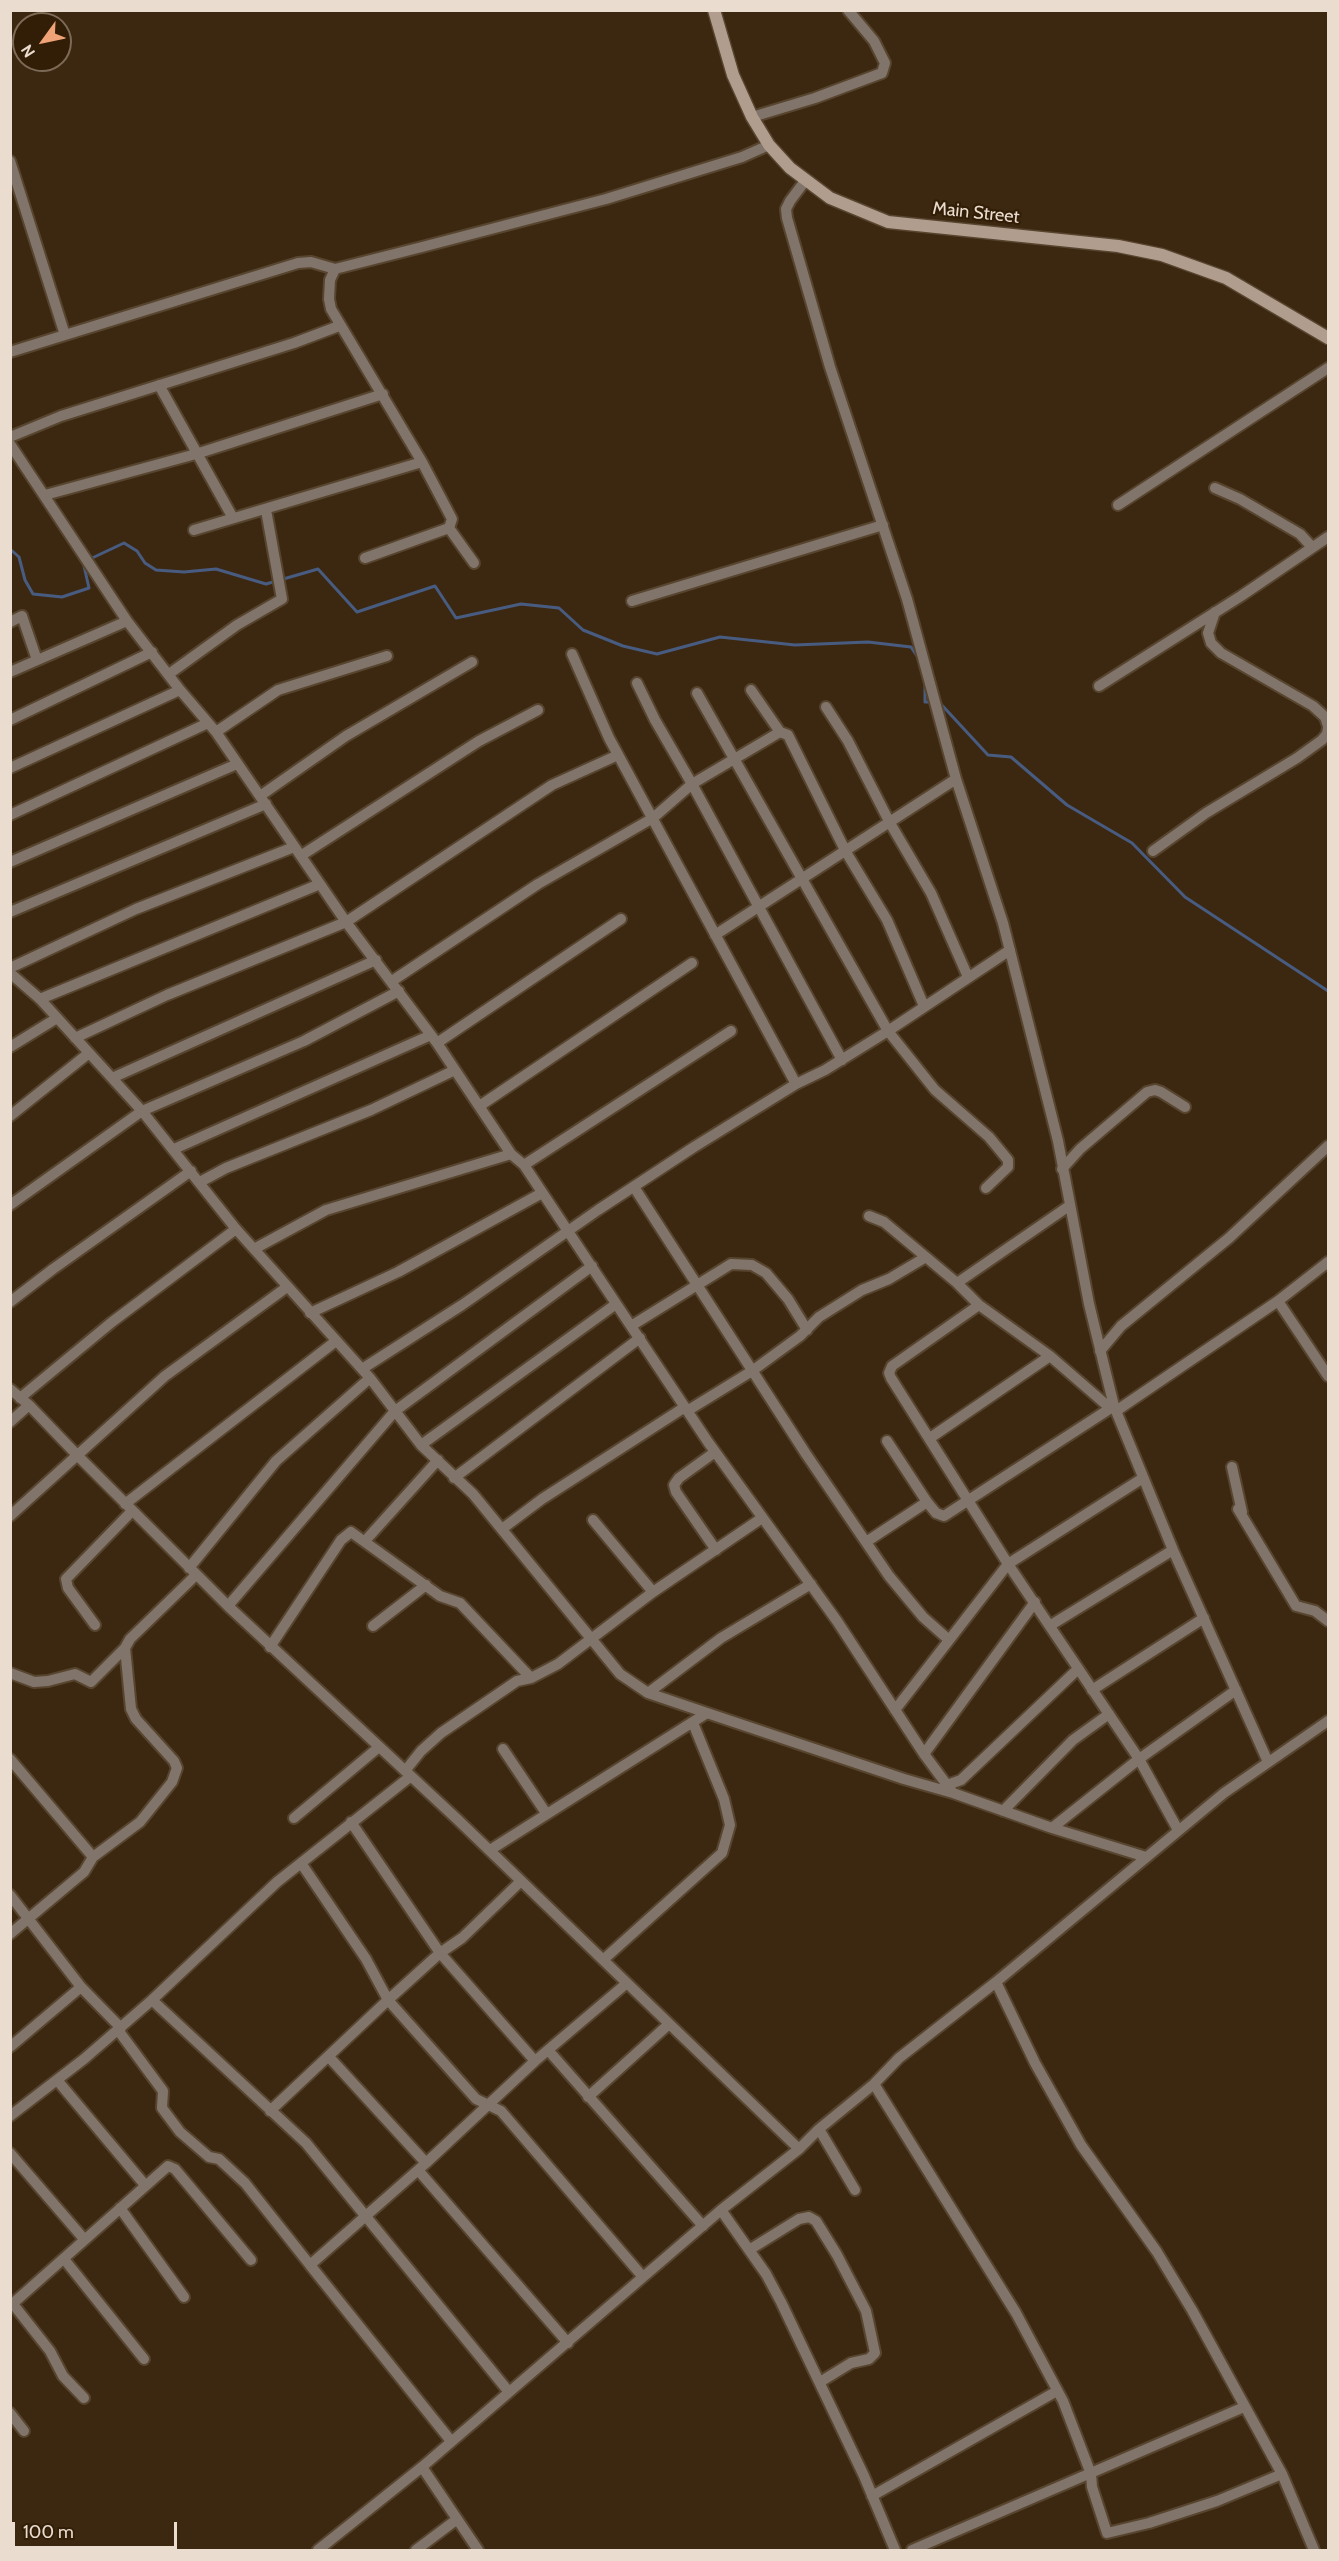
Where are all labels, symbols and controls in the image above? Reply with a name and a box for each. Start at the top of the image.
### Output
north arrow [12,12,72,72]
text: N [17,41,39,61]
street label: Main Street [931,198,1021,228]
scale bar [15,2510,180,2548]
text: 100 m [23,2521,74,2543]

